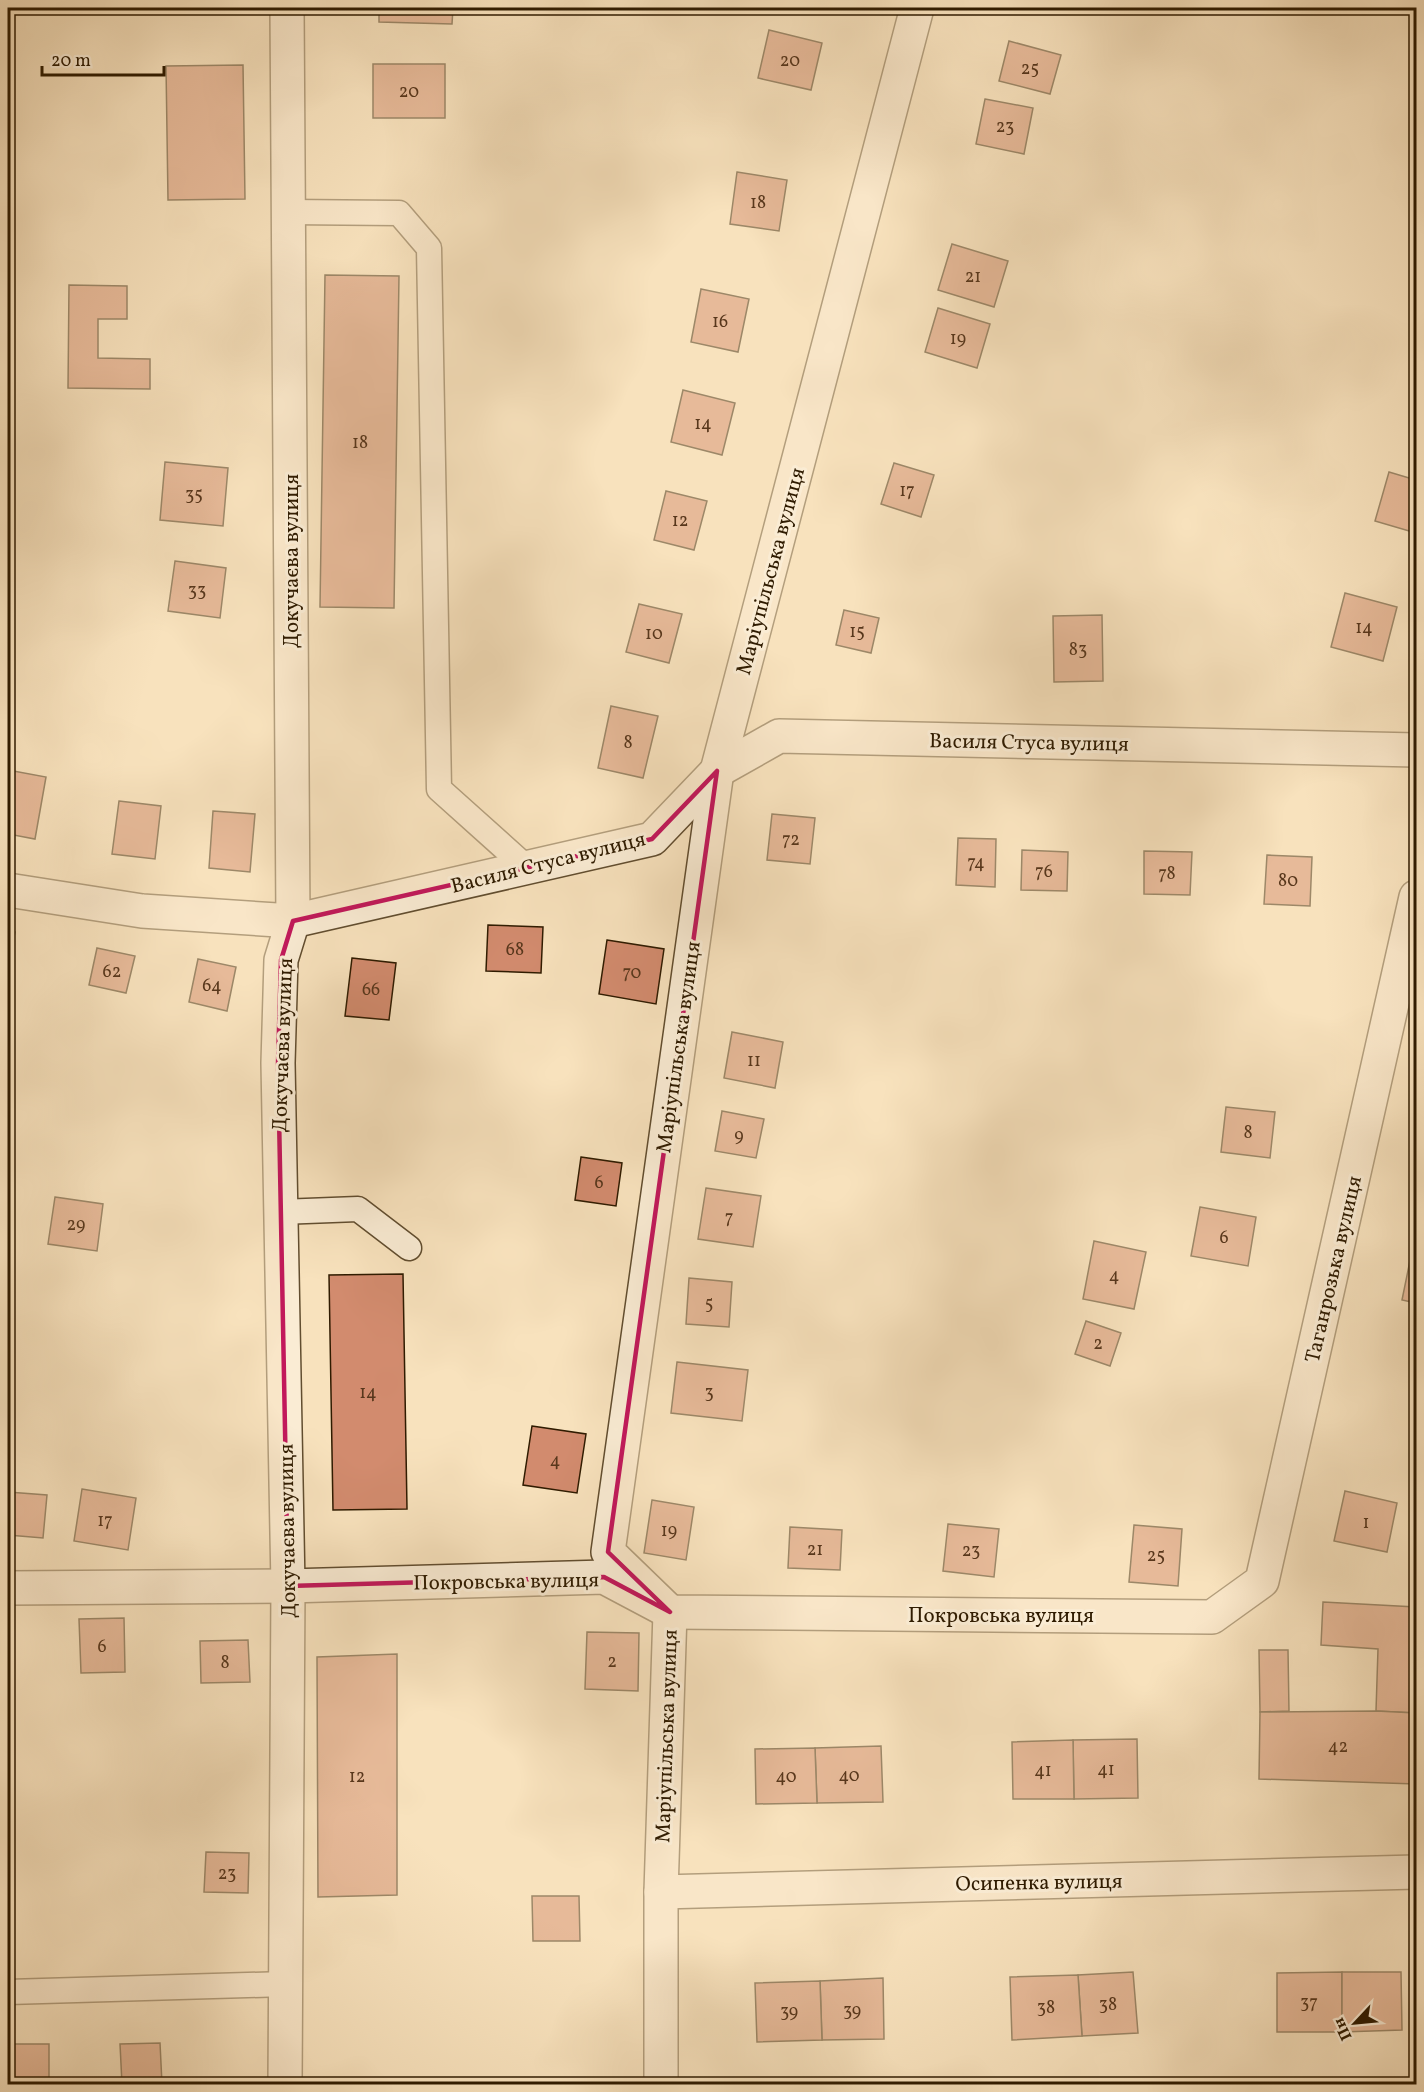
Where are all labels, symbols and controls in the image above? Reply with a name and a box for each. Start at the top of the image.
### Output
scale bar [42,39,164,77]
text: 20 m [51,49,91,74]
house number: 20 [780,49,800,74]
house number: 25 [1021,57,1039,82]
house number: 20 [399,80,419,105]
house number: 23 [996,115,1014,140]
house number: 18 [750,191,766,216]
house number: 21 [965,265,981,290]
house number: 16 [712,310,728,335]
house number: 19 [950,327,966,352]
house number: 14 [694,412,712,437]
house number: 18 [352,431,368,456]
street label: Маріупільська вулиця [730,464,813,678]
street label: Докучаєва вулиця [278,474,307,648]
house number: 17 [899,479,915,504]
house number: 35 [185,483,203,508]
house number: 12 [672,509,688,534]
house number: 33 [188,579,206,604]
house number: 14 [1355,616,1373,641]
house number: 15 [849,620,865,645]
house number: 10 [645,622,663,647]
house number: 83 [1069,638,1087,663]
street label: Василя Стуса вулиця [929,727,1129,760]
house number: 8 [623,731,633,756]
street label: Василя Стуса вулиця [448,825,649,902]
house number: 72 [782,828,800,853]
house number: 74 [967,851,985,876]
house number: 76 [1035,860,1053,885]
house number: 78 [1158,862,1176,887]
house number: 80 [1278,869,1298,894]
house number: 68 [506,938,524,963]
street label: Маріупільська вулиця [650,939,709,1155]
street label: Докучаєва вулиця [266,957,301,1133]
house number: 62 [103,960,121,985]
house number: 70 [623,961,642,986]
house number: 64 [202,974,222,999]
house number: 66 [362,978,380,1003]
house number: 11 [747,1049,761,1074]
house number: 8 [1243,1121,1253,1146]
house number: 9 [734,1124,744,1149]
house number: 6 [594,1171,604,1196]
street label: Таганрозька вулиця [1299,1173,1370,1366]
house number: 7 [725,1206,733,1231]
house number: 29 [67,1213,85,1238]
house number: 6 [1219,1226,1229,1251]
house number: 4 [1109,1264,1119,1289]
house number: 5 [705,1292,713,1317]
house number: 2 [1093,1332,1103,1357]
house number: 14 [359,1381,377,1406]
house number: 3 [704,1381,714,1406]
street label: Докучаєва вулиця [272,1443,305,1618]
house number: 4 [550,1449,560,1474]
house number: 17 [97,1509,113,1534]
house number: 1 [1363,1511,1369,1536]
house number: 19 [661,1519,677,1544]
house number: 21 [807,1538,823,1563]
house number: 23 [962,1539,980,1564]
house number: 25 [1147,1544,1165,1569]
street label: Покровська вулиця [413,1566,599,1599]
street label: Покровська вулиця [908,1602,1094,1631]
street label: Маріупільська вулиця [649,1629,686,1843]
house number: 6 [97,1635,107,1660]
house number: 2 [607,1650,617,1675]
house number: 8 [220,1651,230,1676]
house number: 42 [1328,1735,1348,1760]
house number: 41 [1097,1758,1115,1783]
house number: 41 [1034,1759,1052,1784]
house number: 40 [838,1764,860,1789]
house number: 12 [349,1765,365,1790]
house number: 40 [775,1765,797,1790]
house number: 23 [218,1862,236,1887]
street label: Осипенка вулиця [955,1868,1123,1899]
house number: 37 [1300,1991,1318,2016]
house number: 38 [1099,1993,1117,2018]
north arrow [1325,1993,1385,2053]
house number: 38 [1037,1996,1055,2021]
house number: 39 [843,1999,861,2024]
house number: 39 [780,2000,798,2025]
text: Пн [1328,2014,1358,2044]

